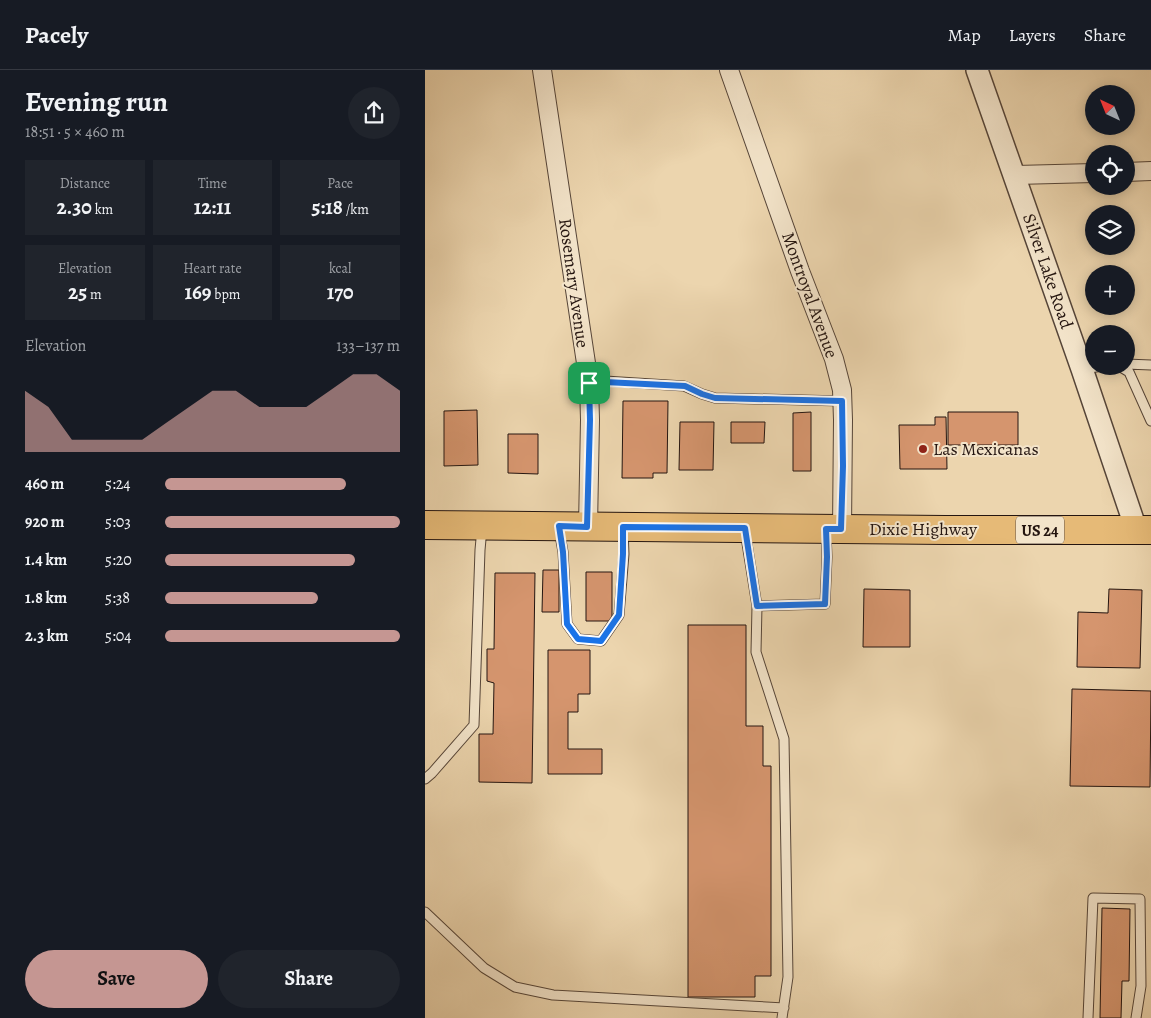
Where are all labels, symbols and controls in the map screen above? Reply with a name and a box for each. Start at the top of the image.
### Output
text: Pacely [25,19,88,51]
text: Map [948,23,981,47]
text: Layers [1009,23,1056,47]
text: Share [1084,23,1126,47]
text: Evening run [25,83,168,121]
north arrow [1085,85,1135,135]
map controls [1085,85,1135,375]
button: share [348,87,400,139]
text: 18:51 · 5 × 460 m [25,121,125,143]
button: locate [1085,145,1135,195]
text: Distance [60,174,110,193]
text: Time [198,174,227,193]
text: Pace [327,174,353,193]
text: 2.30 [56,193,92,221]
text: 12:11 [194,193,231,221]
text: 5:18 [311,193,343,221]
text: km [92,200,113,219]
text: /km [343,200,369,219]
button: layers [1085,205,1135,255]
street label: Silver Lake Road [1017,210,1079,332]
street label: Rosemary Avenue [553,217,595,349]
street label: Montroyal Avenue [776,229,844,361]
text: Elevation [58,259,112,278]
text: Heart rate [183,259,242,278]
text: kcal [329,259,351,278]
button: + [1085,265,1135,315]
text: 25 [68,278,87,306]
text: 169 [184,278,212,306]
text: 170 [327,278,354,306]
text: m [87,285,102,304]
text: bpm [212,285,240,304]
button: − [1085,325,1135,375]
text: Elevation [25,335,86,357]
text: 133–137 m [336,335,400,357]
pin [568,362,610,404]
icon: arrive [575,369,603,397]
place label: Las Mexicanas [933,437,1039,461]
marker: Las Mexicanas [917,443,929,455]
text: 460 m [25,473,64,495]
text: 5:24 [105,473,131,495]
text: 920 m [25,511,64,533]
text: 5:03 [105,511,131,533]
road number: US 24 [1016,516,1064,544]
street label: Dixie Highway [869,517,978,541]
text: 1.4 km [25,549,67,571]
text: 5:20 [105,549,132,571]
text: 1.8 km [25,587,67,609]
text: 5:38 [105,587,130,609]
text: 2.3 km [25,625,68,647]
text: 5:04 [105,625,131,647]
button: Save [25,950,208,1008]
button: Share [218,950,400,1008]

